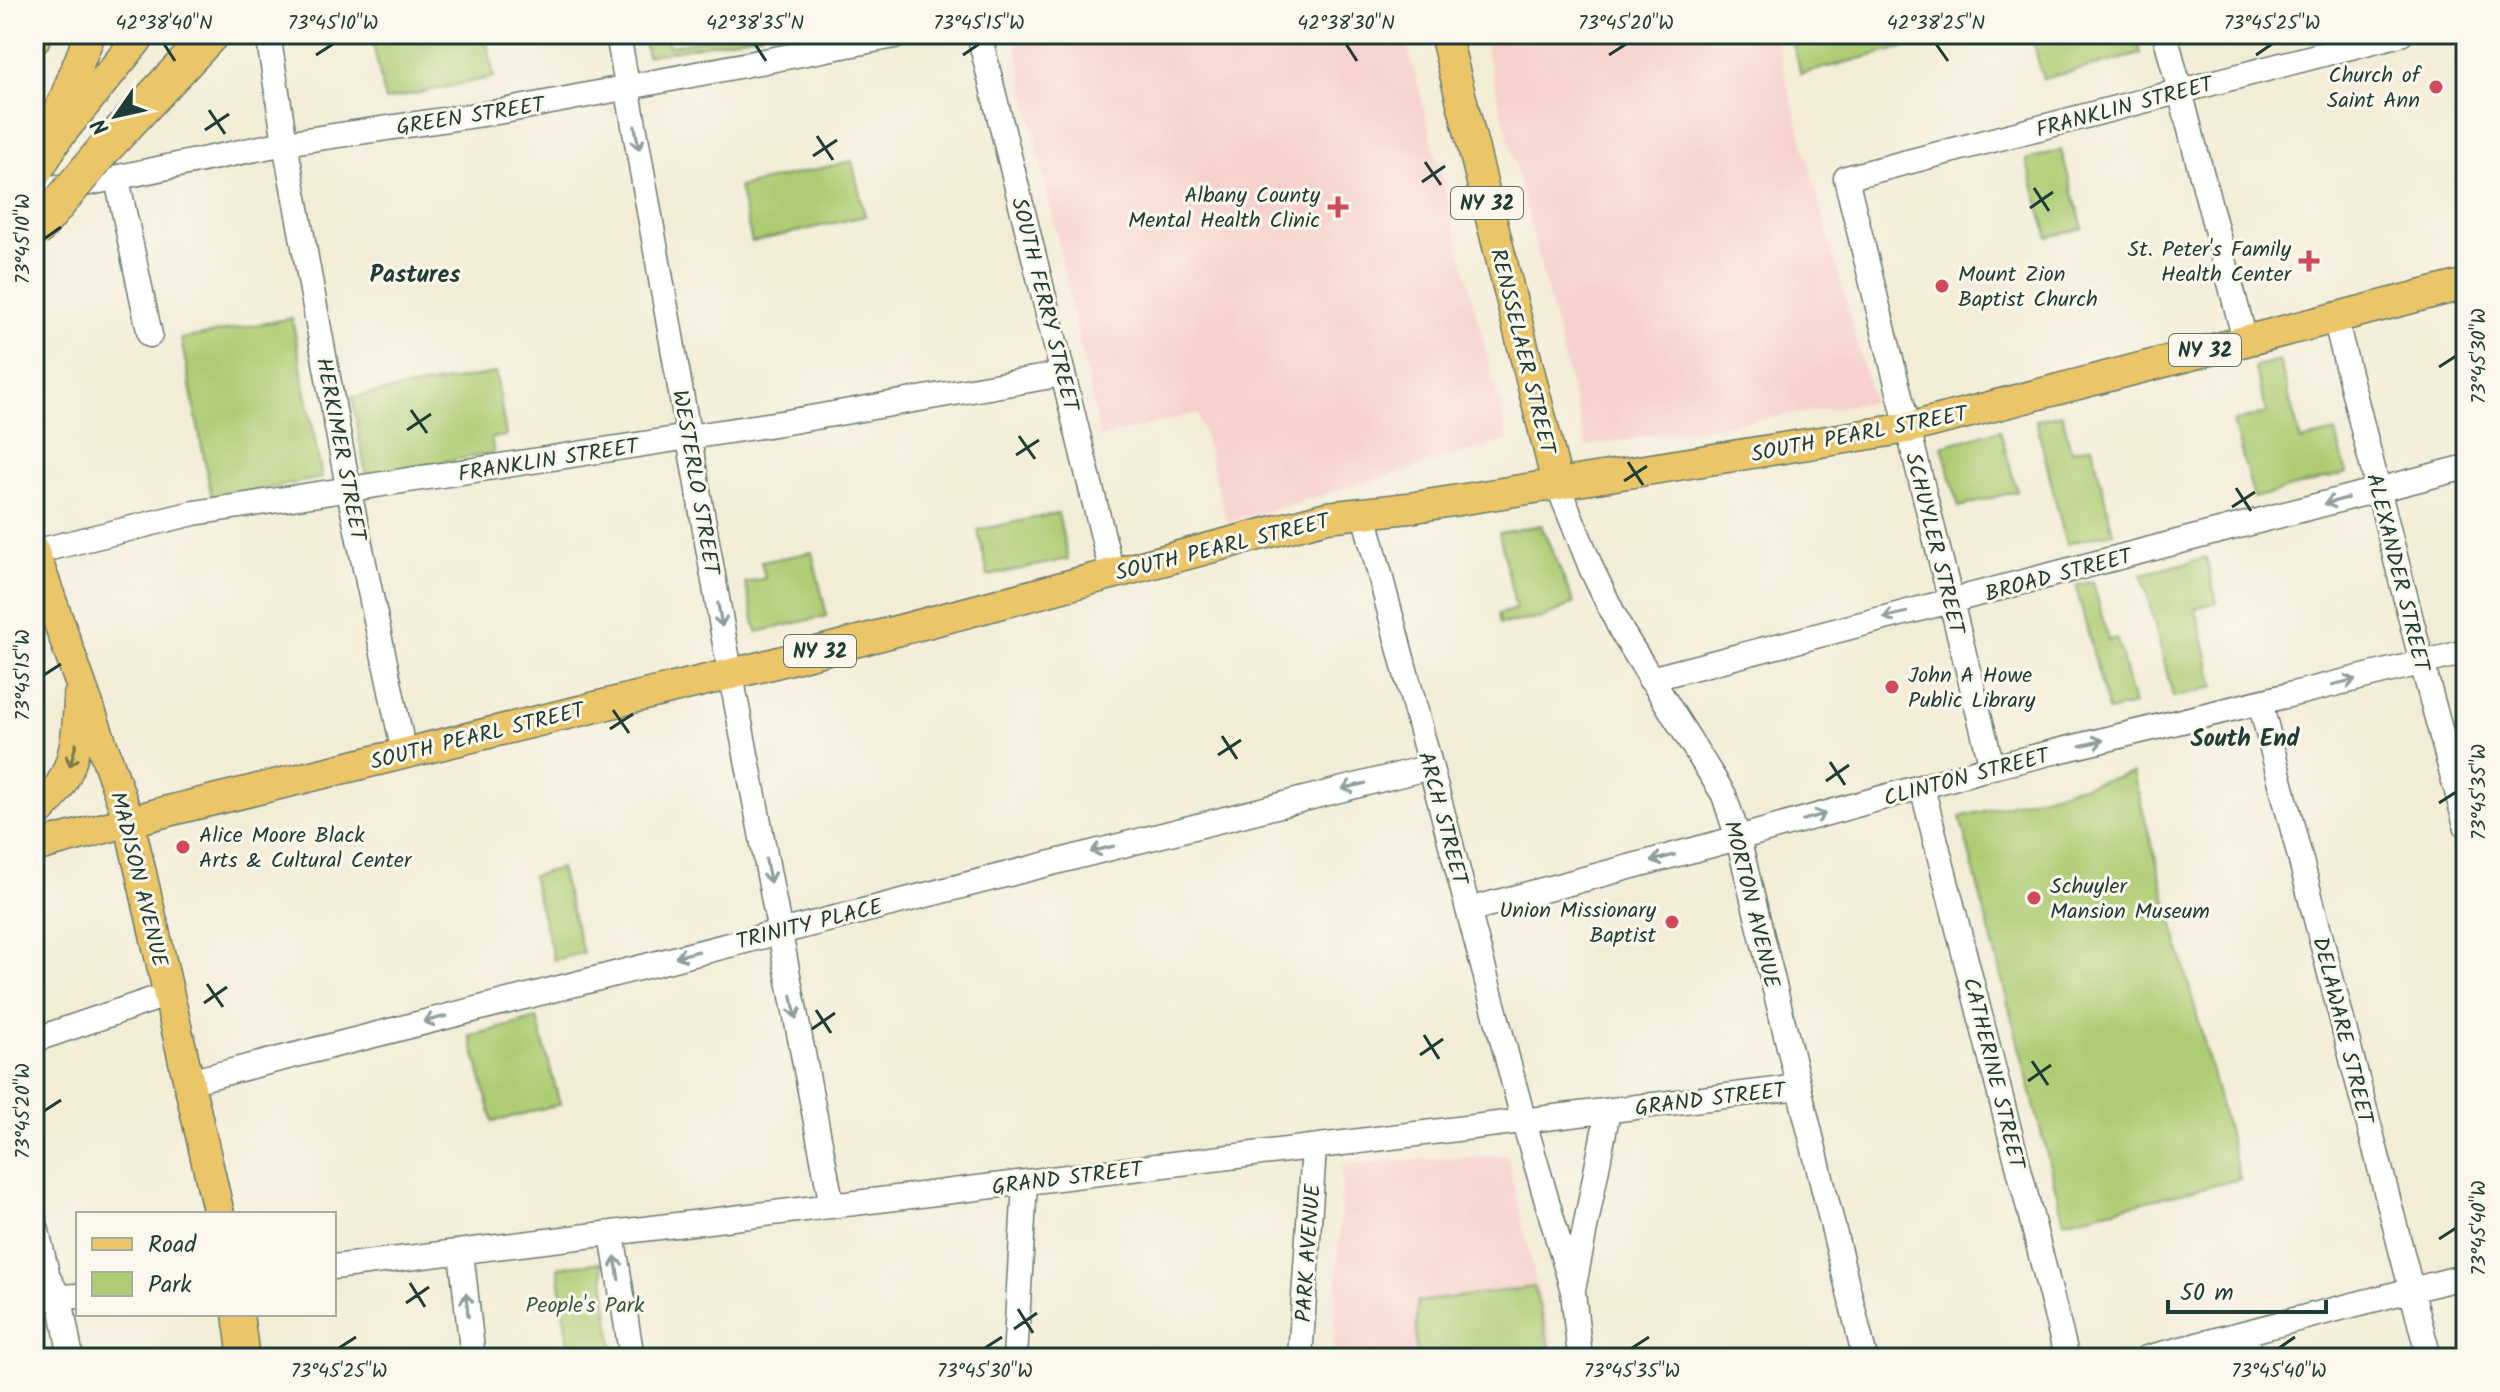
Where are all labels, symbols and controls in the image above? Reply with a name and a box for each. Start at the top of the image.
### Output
text: 42°38'40"N [116,8,212,40]
text: 73°45'10"W [288,8,378,40]
text: 42°38'35"N [706,8,804,40]
text: 73°45'15"W [933,8,1025,40]
text: 42°38'30"N [1297,8,1395,40]
text: 73°45'20"W [1578,8,1674,40]
text: 42°38'25"N [1887,8,1985,40]
text: 73°45'25"W [2224,8,2320,40]
place label: Church of Saint Ann [2327,59,2423,119]
street label: FRANKLIN STREET [2032,67,2219,149]
north arrow [76,76,156,156]
marker: Church of Saint Ann [2427,78,2445,96]
street label: GREEN STREET [394,88,549,146]
text: N [83,110,120,141]
one-way arrow [631,125,646,151]
place label: Albany County Mental Health Clinic [1128,179,1321,239]
road number: NY 32 [1451,187,1523,219]
text: 73°45'10"W [8,194,40,284]
street label: SOUTH FERRY STREET [1000,194,1088,417]
marker: Albany County Mental Health Clinic [1327,196,1349,218]
place label: St. Peter's Family Health Center [2128,233,2293,293]
street label: RENSSELAER STREET [1479,245,1565,460]
marker: St. Peter's Family Health Center [2298,250,2320,272]
district label: Pastures [370,256,460,295]
place label: Mount Zion Baptist Church [1958,258,2098,318]
marker: Mount Zion Baptist Church [1933,277,1951,295]
text: 73°45'30"W [2464,308,2496,404]
road number: NY 32 [2169,334,2241,366]
street label: HERKIMER STREET [305,355,375,546]
street label: WESTERLO STREET [661,387,728,580]
street label: SOUTH PEARL STREET [1748,397,1973,474]
street label: FRANKLIN STREET [456,430,643,493]
street label: SCHUYLER STREET [1894,449,1974,640]
street label: ALEXANDER STREET [2355,470,2439,677]
one-way arrow [2324,494,2350,509]
street label: SOUTH PEARL STREET [1112,504,1335,592]
street label: BROAD STREET [1981,539,2138,613]
one-way arrow [713,602,728,627]
one-way arrow [1882,608,1908,623]
text: 73°45'15"W [8,629,40,721]
road number: NY 32 [784,635,856,667]
place label: John A Howe Public Library [1908,659,2036,719]
one-way arrow [2331,673,2357,688]
marker: John A Howe Public Library [1883,678,1901,696]
street label: SOUTH PEARL STREET [367,693,590,781]
district label: South End [2191,720,2301,759]
one-way arrow [2078,735,2104,750]
street label: CLINTON STREET [1880,739,2055,817]
one-way arrow [65,742,80,768]
text: 73°45'35"W [2464,744,2496,840]
street label: ARCH STREET [1407,748,1477,891]
one-way arrow [1342,779,1368,794]
street label: MADISON AVENUE [99,788,177,972]
one-way arrow [1800,809,1826,824]
street label: MORTON AVENUE [1713,817,1789,993]
place label: Alice Moore Black Arts & Cultural Center [199,819,413,879]
marker: Alice Moore Black Arts & Cultural Center [174,838,192,856]
one-way arrow [1090,843,1116,858]
one-way arrow [1651,852,1677,867]
one-way arrow [762,857,777,883]
place label: Schuyler Mansion Museum [2050,870,2210,930]
marker: Schuyler Mansion Museum [2025,889,2043,907]
street label: TRINITY PLACE [733,890,888,961]
place label: Union Missionary Baptist [1499,894,1657,954]
marker: Union Missionary Baptist [1663,913,1681,931]
street label: DELAWARE STREET [2301,934,2382,1130]
one-way arrow [675,947,701,962]
street label: CATHERINE STREET [1952,974,2034,1175]
one-way arrow [787,993,802,1019]
one-way arrow [423,1012,449,1027]
text: 73°45'20"W [8,1063,40,1159]
street label: GRAND STREET [1633,1074,1790,1127]
street label: GRAND STREET [990,1153,1147,1206]
text: 73°45'40"W [2464,1180,2496,1276]
street label: PARK AVENUE [1287,1182,1332,1324]
legend [76,1212,336,1316]
text: Road [148,1226,197,1265]
one-way arrow [609,1256,624,1282]
scale bar [2168,1264,2326,1314]
text: Park [148,1266,192,1305]
text: 50 m [2180,1274,2234,1313]
park label: People's Park [526,1289,645,1324]
one-way arrow [459,1293,474,1318]
text: 73°45'25"W [291,1356,387,1388]
text: 73°45'30"W [937,1356,1033,1388]
text: 73°45'35"W [1584,1356,1680,1388]
text: 73°45'40"W [2231,1356,2327,1388]

